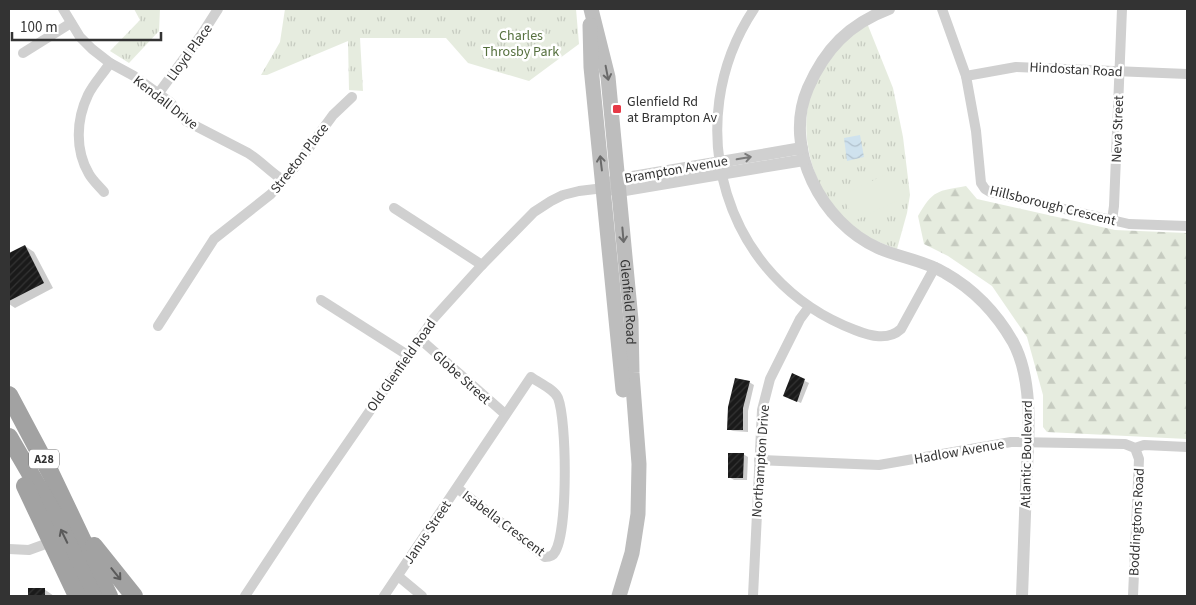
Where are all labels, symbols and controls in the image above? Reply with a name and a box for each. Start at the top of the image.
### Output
scale bar [12,10,161,42]
text: 100 m [20,17,58,38]
street label: Lloyd Place [162,20,217,85]
park label: Charles Throsby Park [483,26,559,62]
street label: Hindostan Road [1029,58,1123,82]
one-way arrow [603,65,612,81]
street label: Kendall Drive [129,71,202,135]
place label: Glenfield Rd at Brampton Av [627,92,717,128]
street label: Neva Street [1107,95,1129,163]
marker: Glenfield Rd at Brampton Av [611,103,623,115]
street label: Streeton Place [266,119,334,198]
street label: Brampton Avenue [623,151,730,189]
one-way arrow [735,152,751,162]
one-way arrow [596,155,606,171]
street label: Hillsborough Crescent [988,181,1118,231]
one-way arrow [618,226,628,242]
street label: Glenfield Road [614,258,640,345]
street label: Old Glenfield Road [362,315,441,416]
street label: Globe Street [428,346,495,410]
street label: Atlantic Boulevard [1016,400,1038,508]
street label: Northampton Drive [747,404,775,518]
street label: Hadlow Avenue [913,434,1006,470]
road number: A28 [29,449,59,468]
street label: Boddingtons Road [1124,468,1150,577]
street label: Isabella Crescent [458,486,549,562]
street label: Janus Street [399,497,457,568]
one-way arrow [59,529,69,544]
one-way arrow [111,567,122,580]

